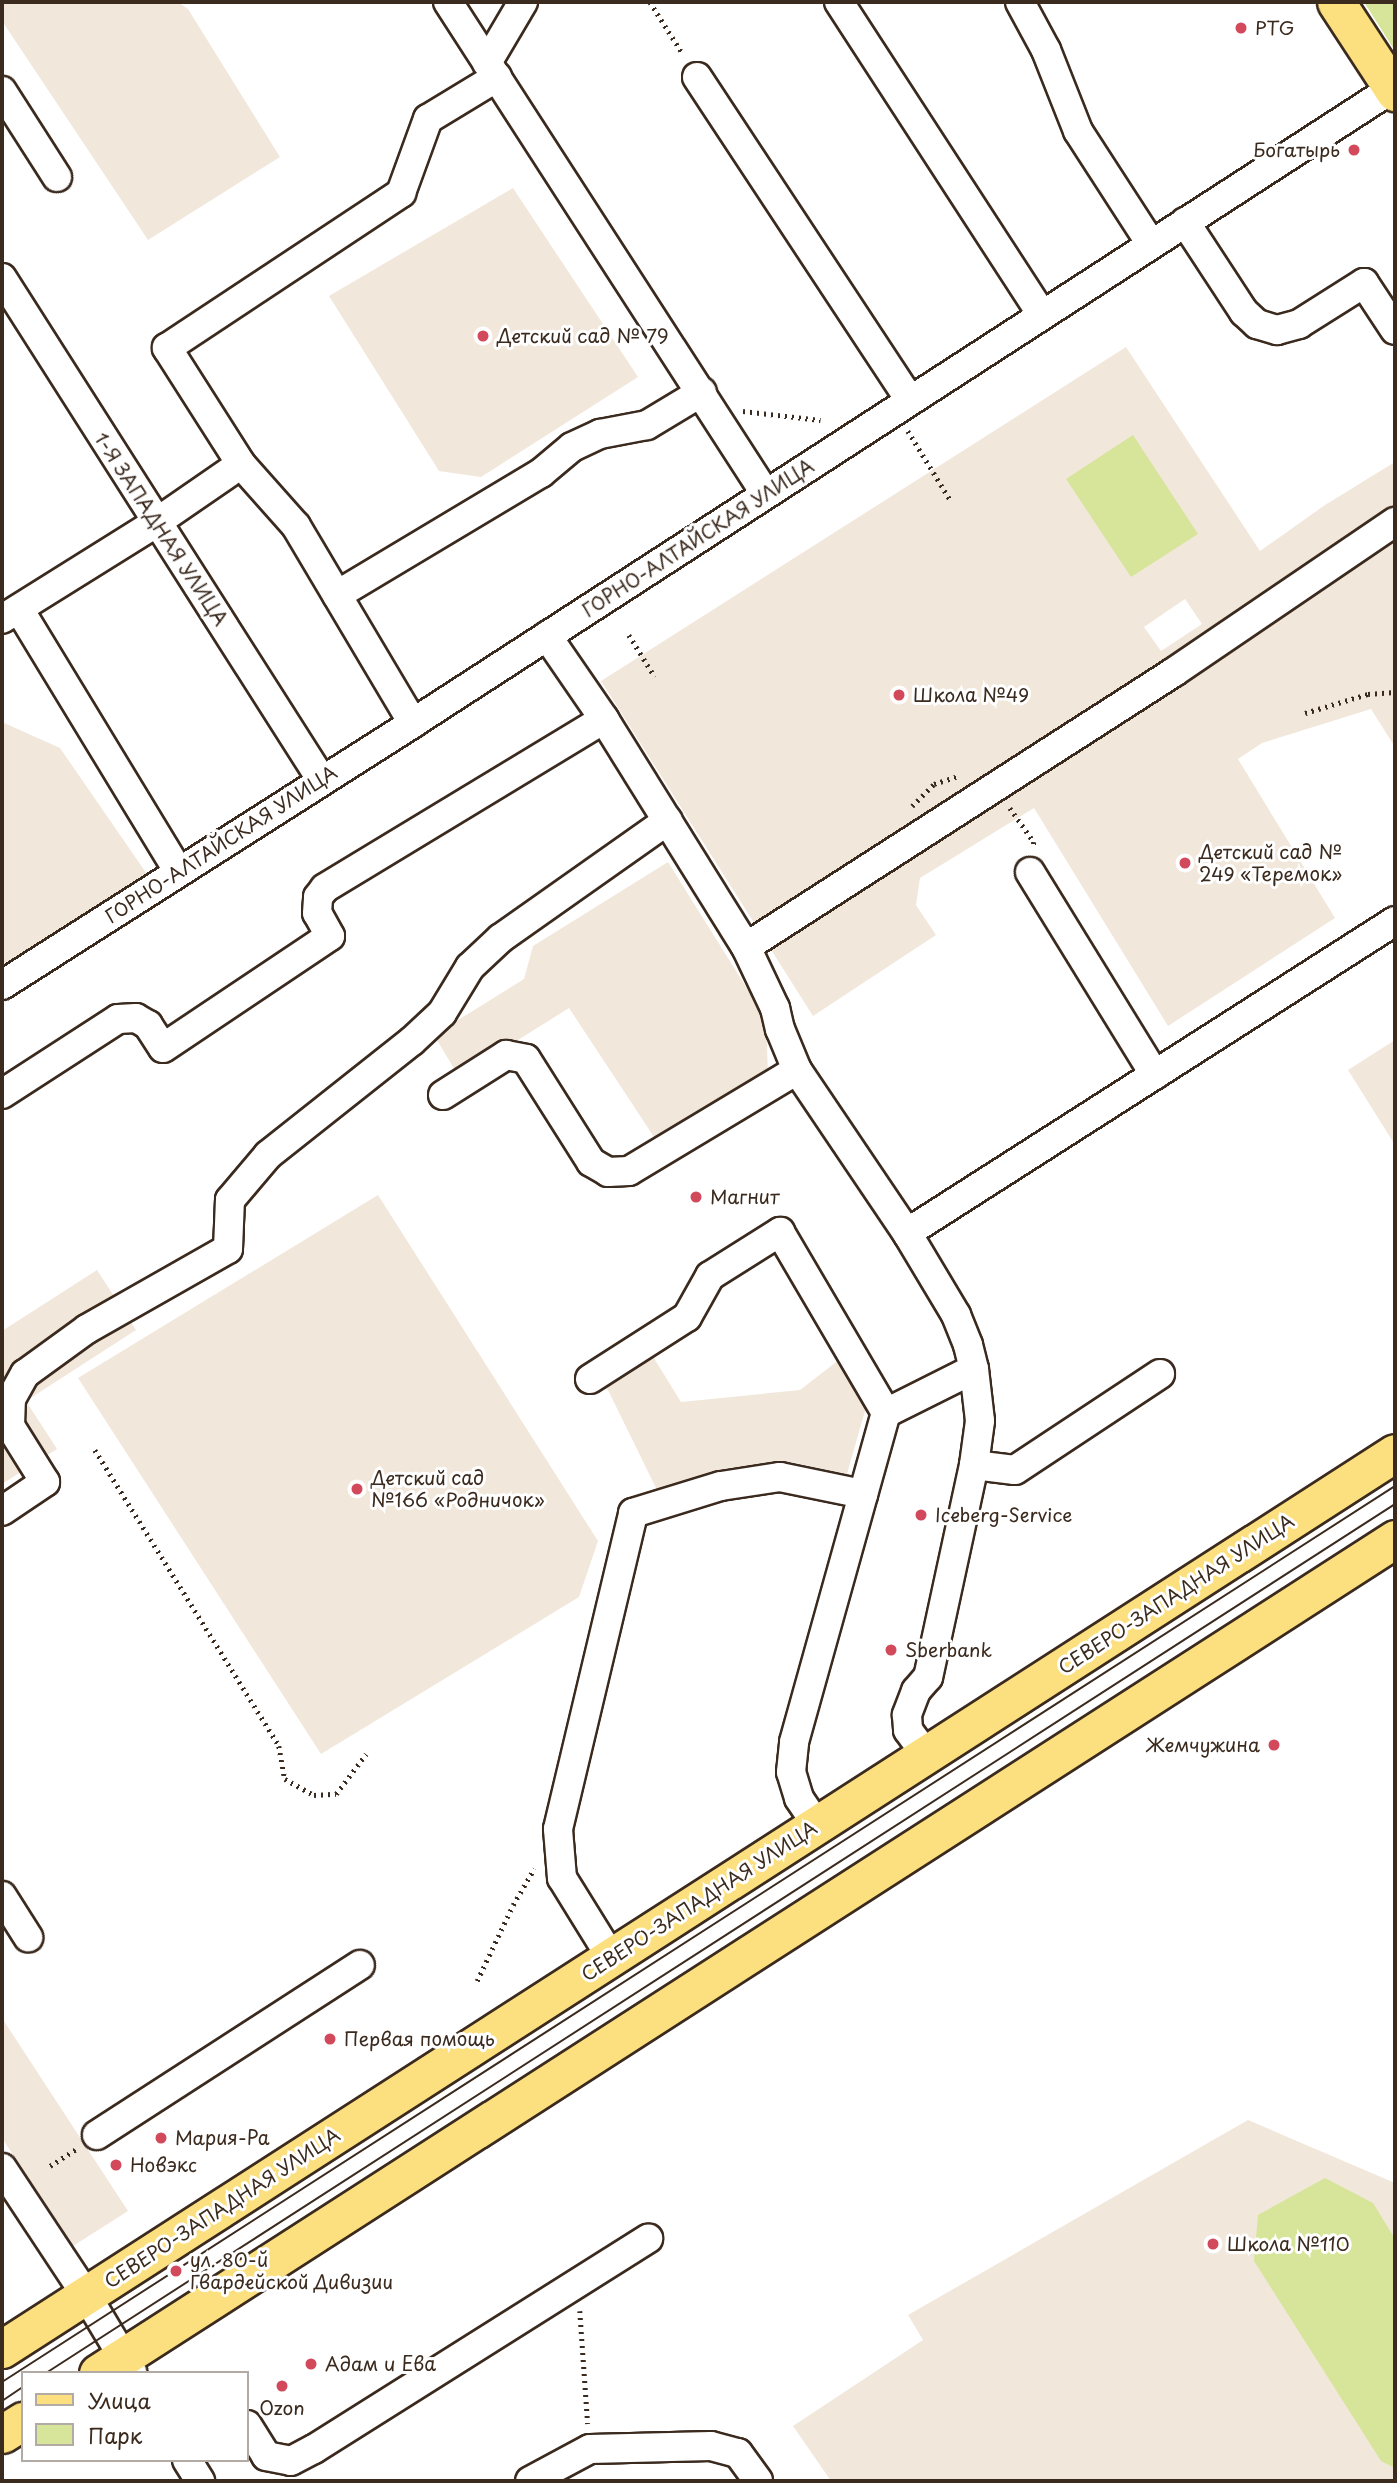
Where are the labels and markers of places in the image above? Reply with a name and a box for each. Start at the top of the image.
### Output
place label: PTG [1255,17,1294,39]
marker: PTG [1233,20,1249,36]
place label: Богатырь [1253,139,1340,161]
marker: Богатырь [1346,142,1362,158]
place label: Детский сад № 79 [497,325,669,347]
marker: Детский сад № 79 [475,328,491,344]
place label: Школа №49 [913,684,1030,706]
marker: Школа №49 [891,687,907,703]
place label: Детский сад № 249 «Теремок» [1199,841,1343,885]
marker: Детский сад № 249 «Теремок» [1177,855,1193,871]
place label: Магнит [710,1186,780,1208]
marker: Магнит [688,1189,704,1205]
place label: Детский сад №166 «Родничок» [371,1467,546,1511]
marker: Детский сад №166 «Родничок» [349,1481,365,1497]
place label: Iceberg-Service [935,1504,1072,1526]
marker: Iceberg-Service [913,1507,929,1523]
place label: Sberbank [905,1639,992,1661]
marker: Sberbank [883,1642,899,1658]
place label: Жемчужина [1146,1734,1260,1756]
marker: Жемчужина [1266,1737,1282,1753]
place label: Первая помощь [344,2028,495,2050]
marker: Первая помощь [322,2031,338,2047]
place label: Мария-Ра [175,2127,269,2149]
marker: Мария-Ра [153,2130,169,2146]
place label: Новэкс [130,2154,197,2176]
marker: Новэкс [108,2157,124,2173]
place label: Школа №110 [1227,2233,1350,2255]
marker: Школа №110 [1205,2236,1221,2252]
place label: ул. 80-й Гвардейской Дивизии [190,2249,394,2293]
marker: ул. 80-й Гвардейской Дивизии [168,2263,184,2279]
place label: Адам и Ева [325,2353,437,2375]
marker: Адам и Ева [303,2356,319,2372]
marker: Ozon [274,2378,290,2394]
place label: Ozon [259,2397,305,2419]

